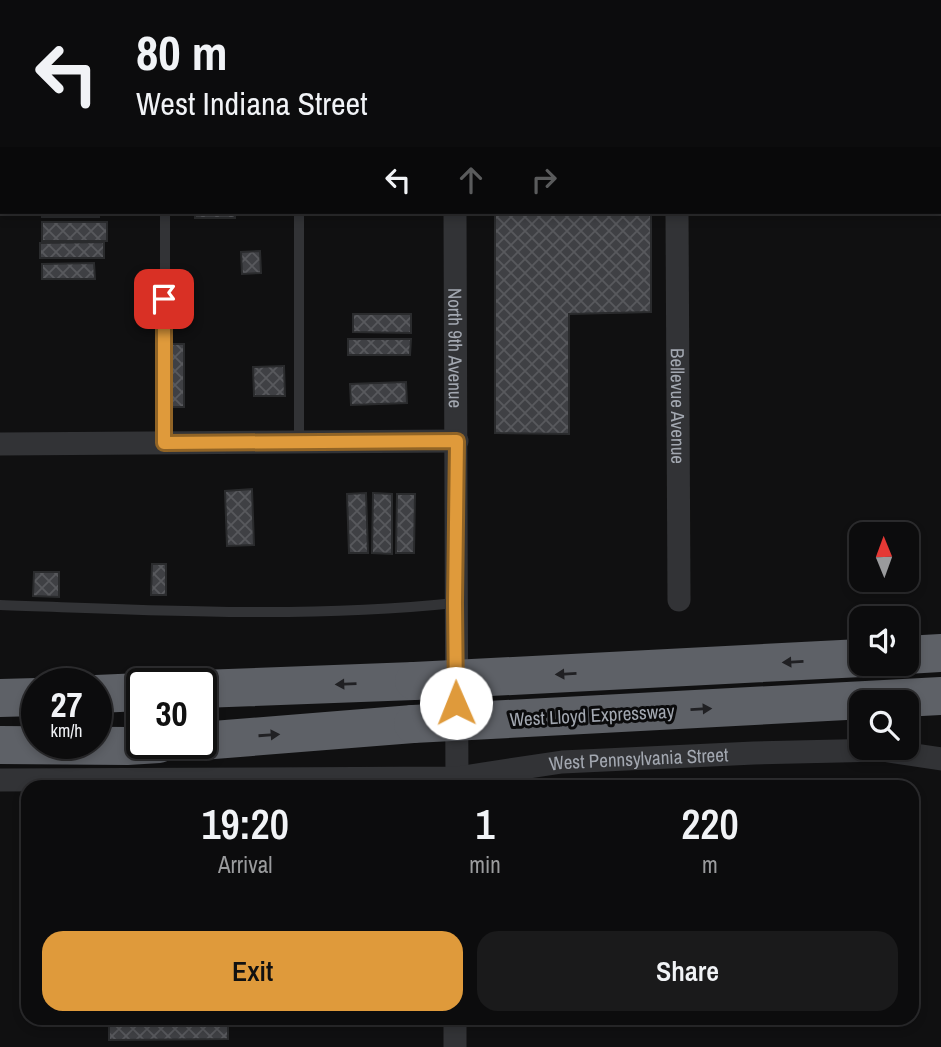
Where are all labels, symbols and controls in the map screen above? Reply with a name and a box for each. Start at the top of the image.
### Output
text: 80 m [136,19,228,85]
icon: left [21,28,112,119]
text: West Indiana Street [136,82,368,125]
icon: left [379,161,417,199]
icon: ahead [452,161,490,199]
icon: right [525,161,563,199]
pin [134,269,194,329]
icon: arrive [145,280,183,318]
street label: North 9th Avenue [442,288,469,408]
street label: Bellevue Avenue [665,348,691,464]
north arrow [849,522,919,592]
map controls [849,522,919,760]
button: sound [849,606,919,676]
one-way arrow [782,657,804,668]
position arrow [419,666,493,740]
speed limit sign: 30 [126,668,217,759]
one-way arrow [554,669,576,680]
one-way arrow [335,678,357,689]
text: 27 [51,681,82,728]
button: search [849,690,919,760]
street label: West Lloyd Expressway [509,698,675,732]
one-way arrow [690,703,712,714]
text: km/h [51,718,83,743]
one-way arrow [259,729,281,740]
street label: West Pennsylvania Street [547,741,729,777]
text: 19:20 [201,796,289,852]
text: 1 [475,796,495,852]
text: 220 [681,796,739,852]
text: Arrival [218,849,272,880]
text: min [469,849,501,880]
text: m [702,849,718,880]
button: Exit [42,931,463,1011]
button: Share [477,931,898,1011]

